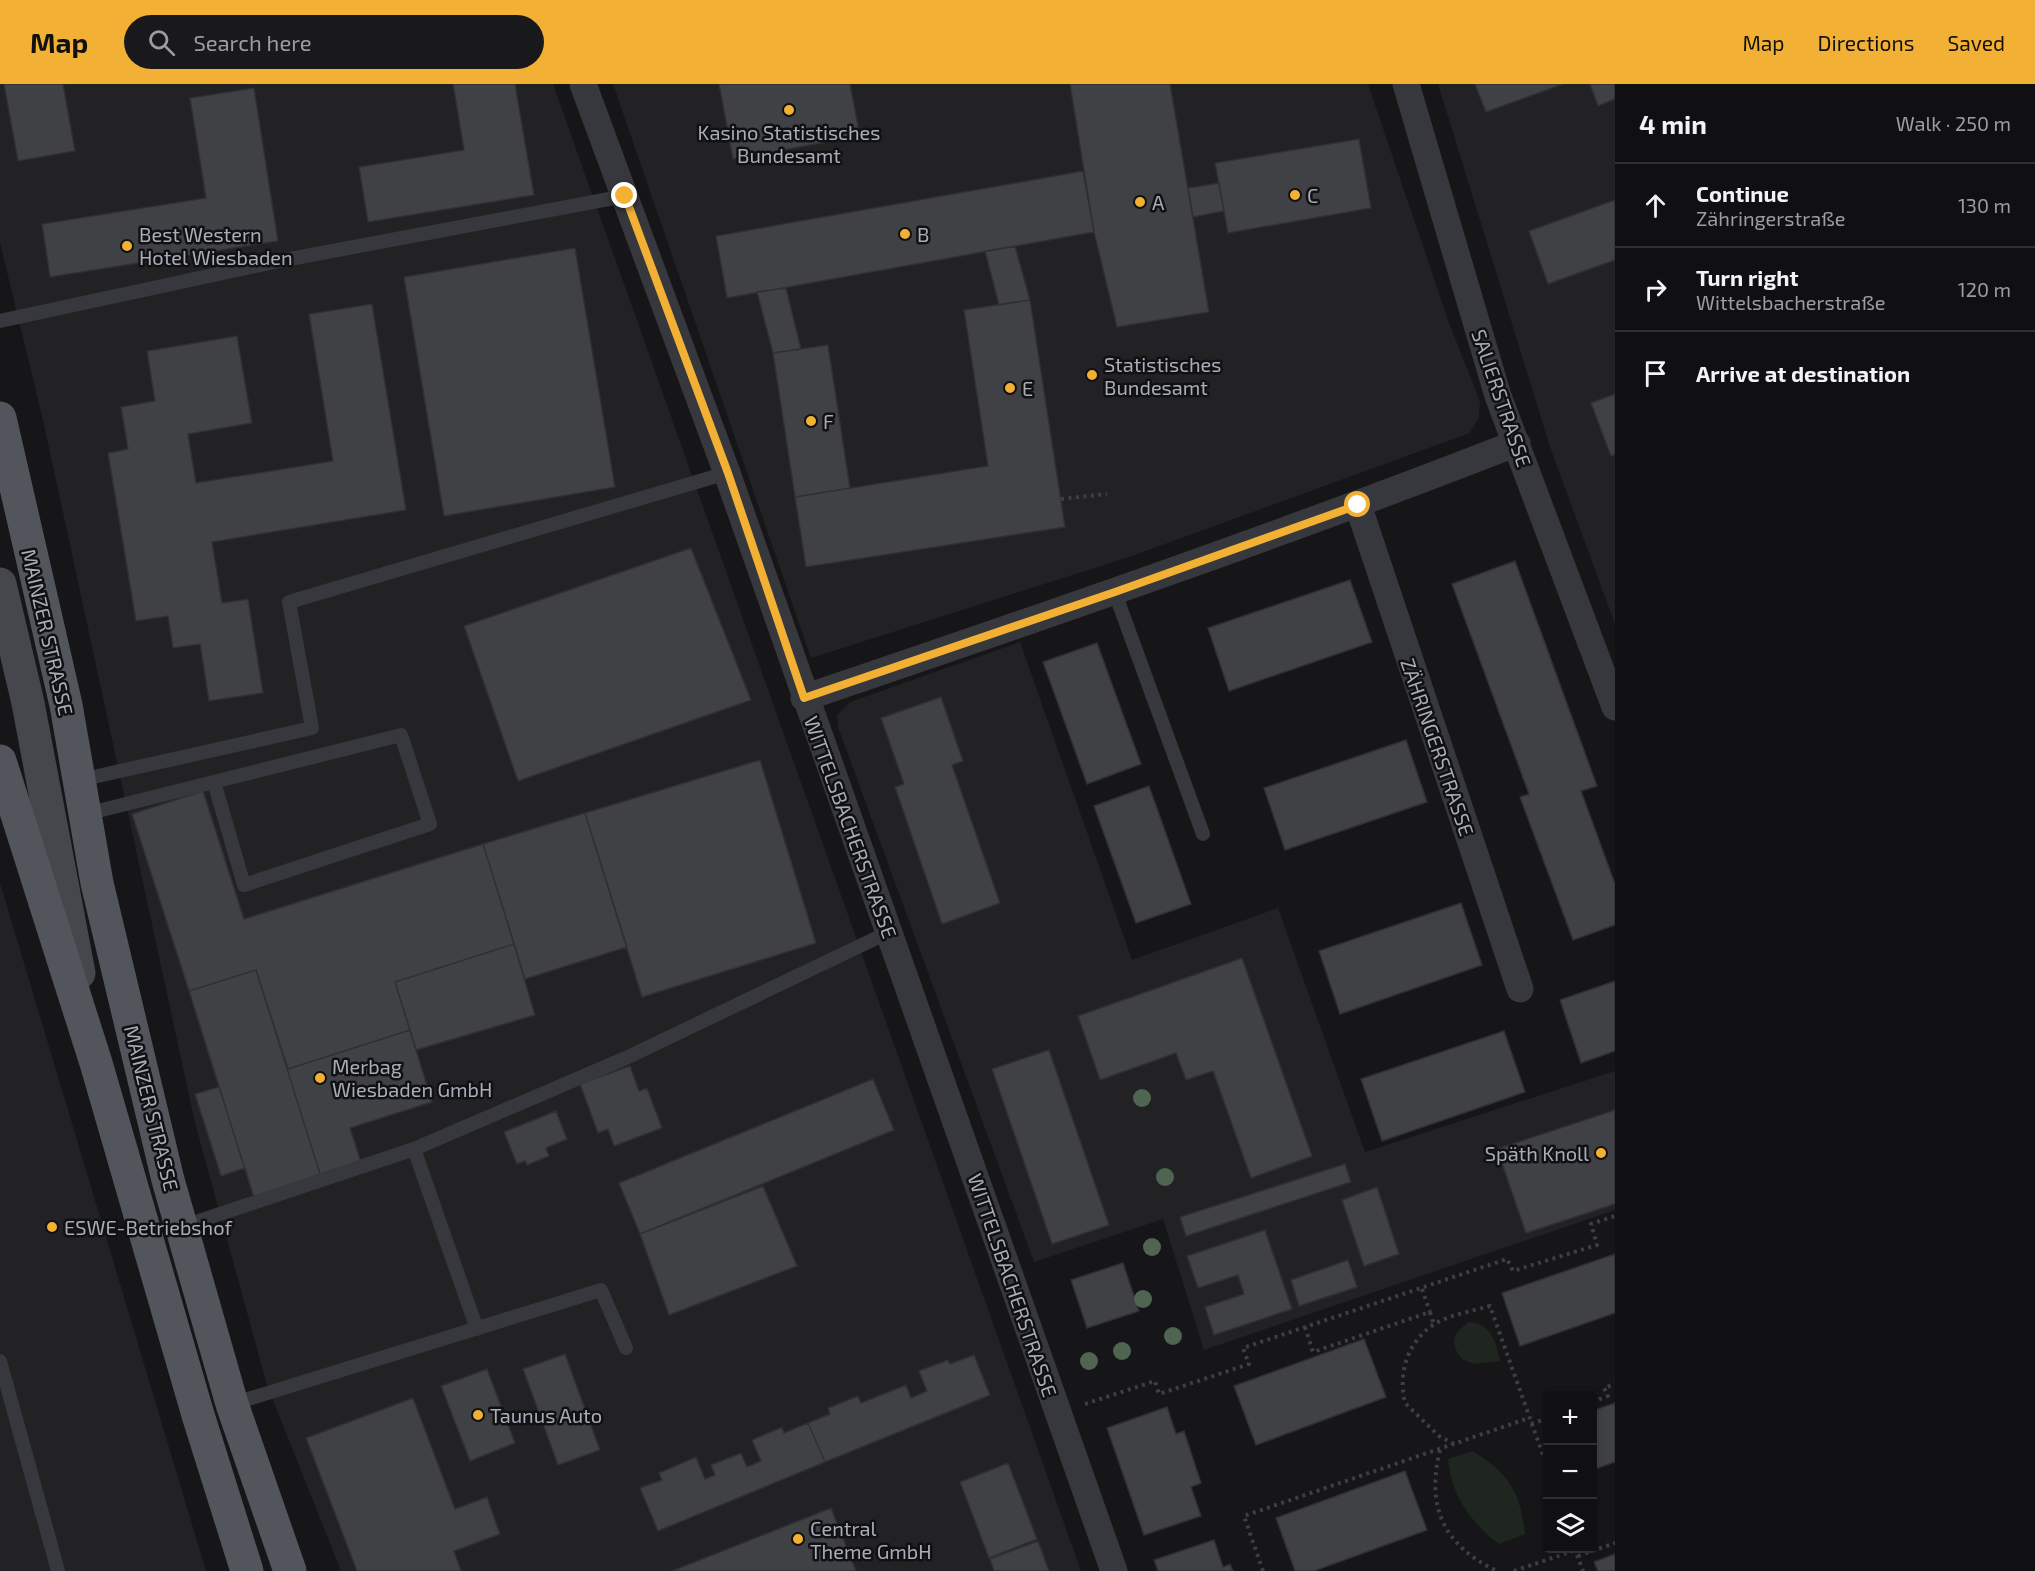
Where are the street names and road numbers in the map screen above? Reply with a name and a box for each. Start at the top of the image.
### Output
street label: SALIERSTRASSE [1467,326,1537,470]
street label: MAINZER STRASSE [17,547,79,717]
street label: ZÄHRINGERSTRASSE [1396,655,1480,839]
street label: WITTELSBACHERSTRASSE [800,713,902,941]
street label: MAINZER STRASSE [120,1023,184,1193]
street label: WITTELSBACHERSTRASSE [963,1170,1063,1400]

